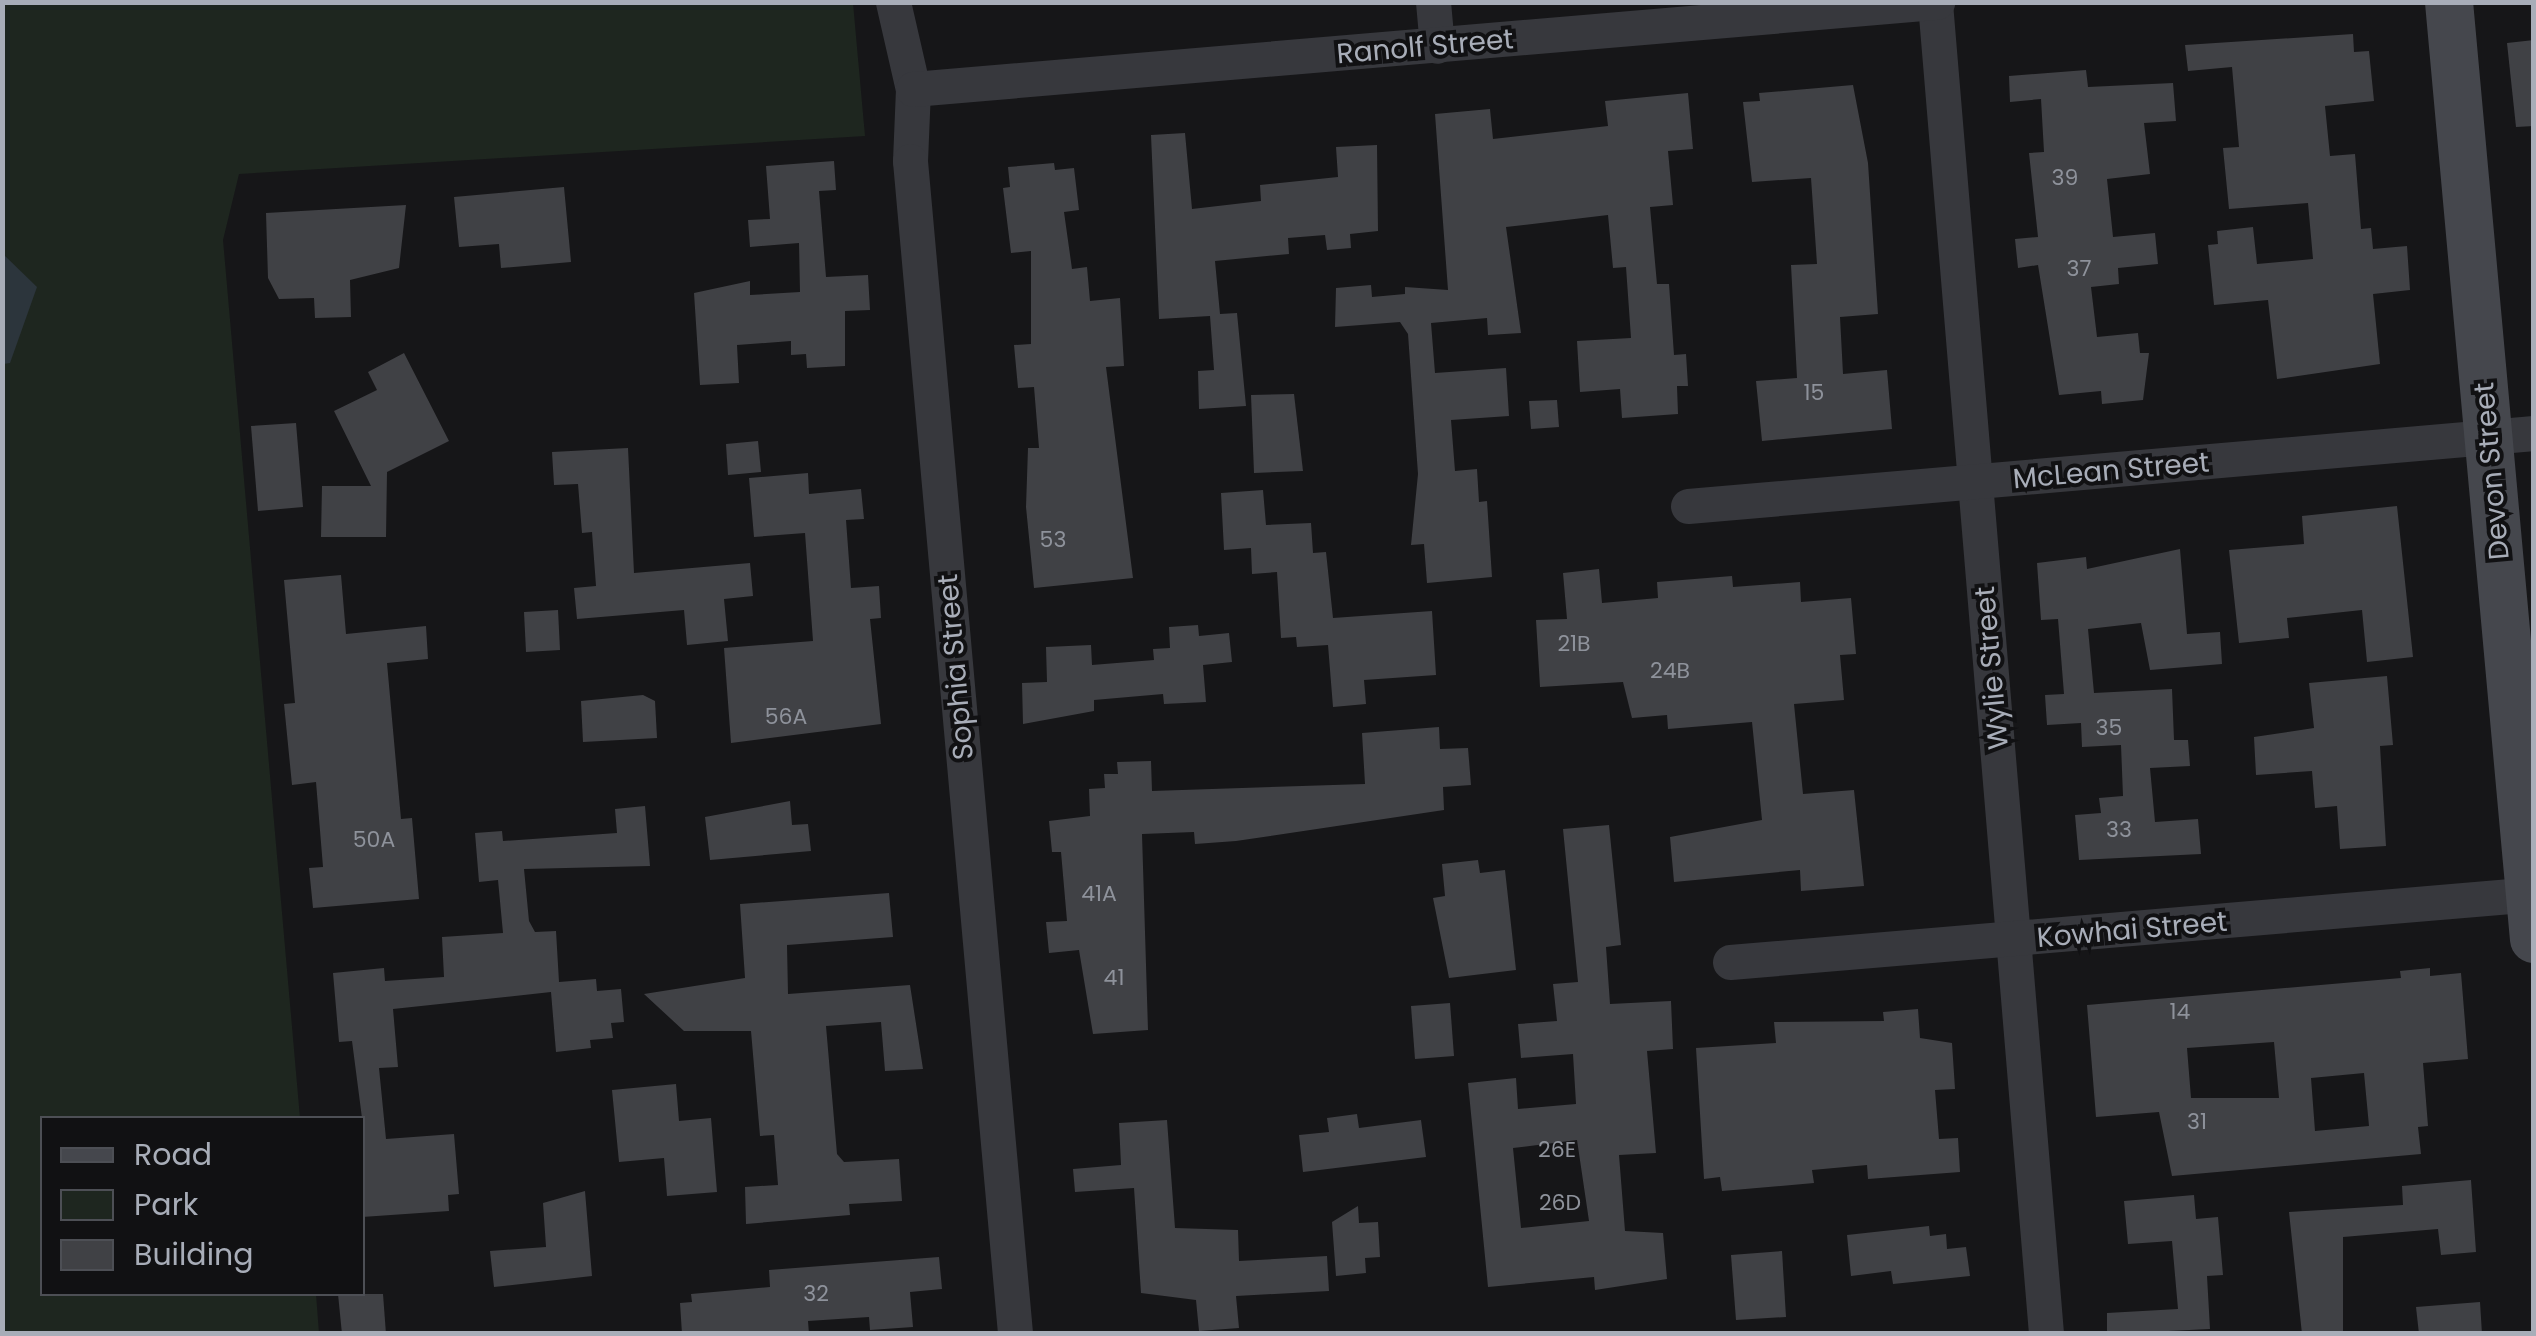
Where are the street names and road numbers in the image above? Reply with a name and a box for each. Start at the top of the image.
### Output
street label: Ranolf Street [1335,23,1515,71]
street label: Devon Street [2467,381,2517,561]
street label: McLean Street [2011,446,2211,496]
street label: Sophia Street [931,573,981,761]
street label: Wylie Street [1968,585,2016,751]
street label: Kowhai Street [2035,905,2229,955]

